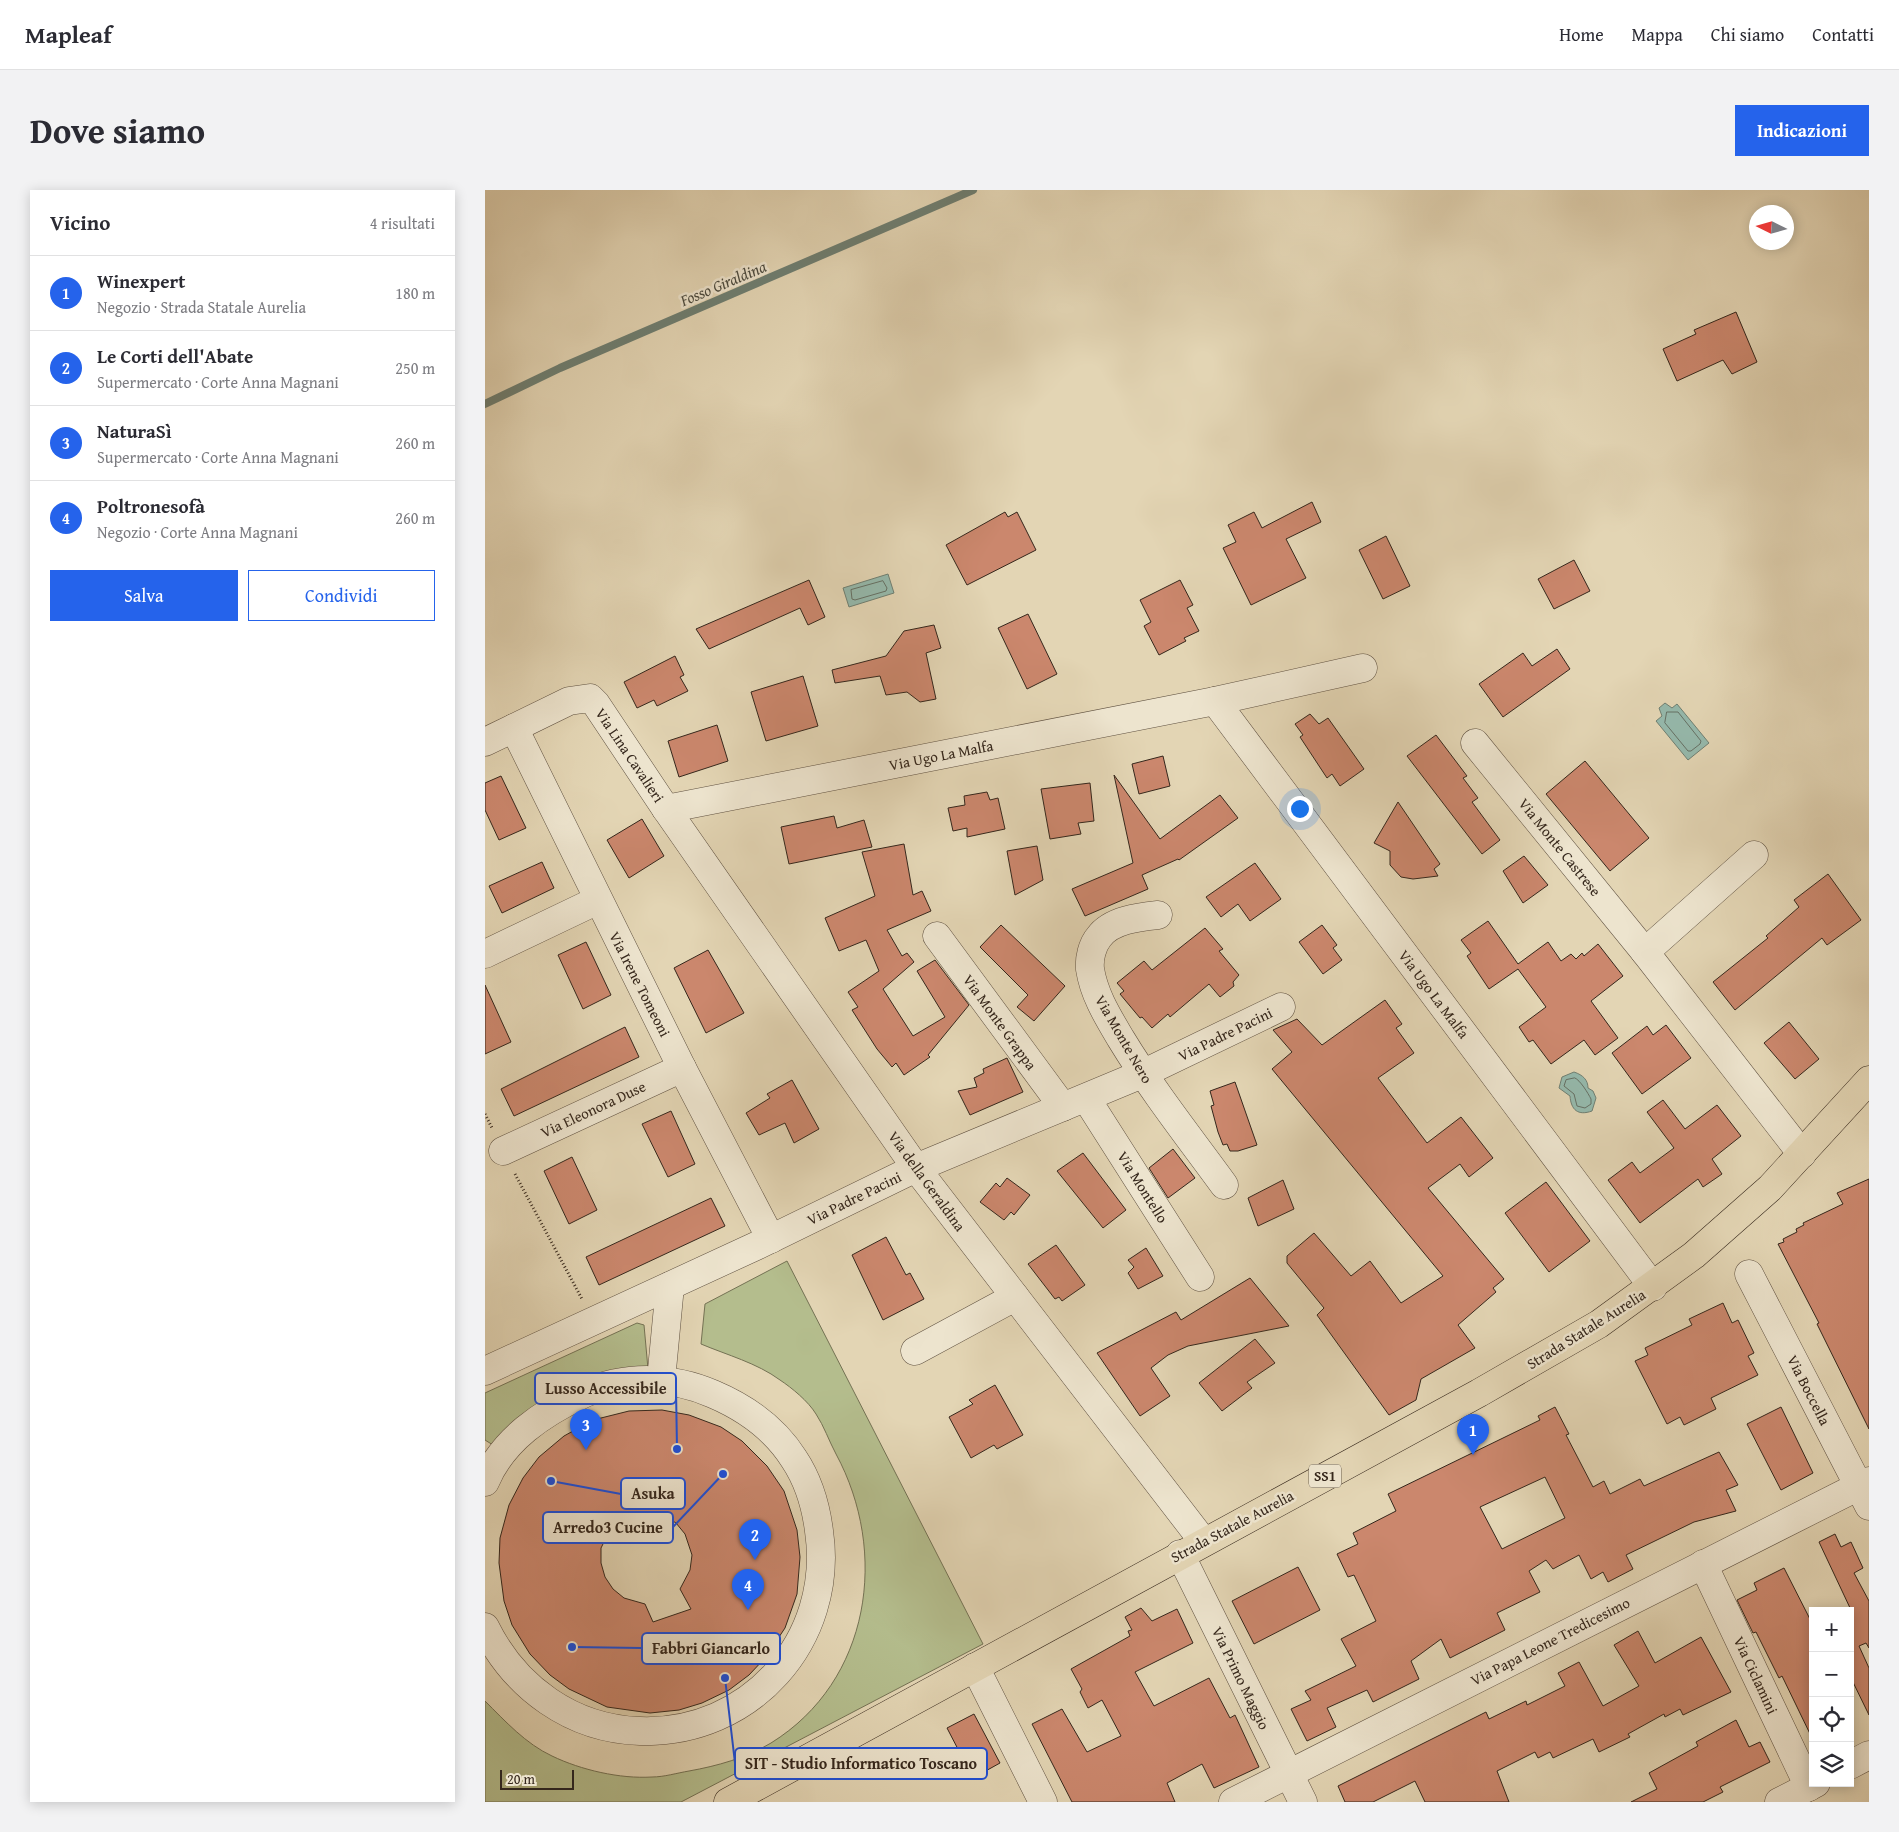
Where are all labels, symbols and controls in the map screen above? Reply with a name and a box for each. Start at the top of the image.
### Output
text: Mapleaf [25,17,112,52]
text: Home [1559,21,1604,48]
text: Mappa [1632,21,1683,48]
text: Chi siamo [1711,21,1784,48]
text: Contatti [1812,21,1874,48]
text: Dove siamo [30,105,205,156]
button: Indicazioni [1735,105,1869,156]
north arrow [1749,205,1794,250]
text: Vicino [50,207,110,238]
text: 4 risultati [370,211,435,235]
water label: Fosso Giraldina [675,254,770,312]
text: Winexpert [97,267,185,295]
text: 1 [62,281,70,305]
text: 180 m [395,281,435,305]
text: Negozio · Strada Statale Aurelia [97,295,306,319]
text: Le Corti dell'Abate [97,342,253,370]
text: 2 [62,356,70,380]
text: 250 m [395,356,435,380]
text: Supermercato · Corte Anna Magnani [97,370,339,394]
text: NaturaSì [97,417,172,445]
text: 3 [62,431,70,455]
text: 260 m [395,431,435,455]
text: Supermercato · Corte Anna Magnani [97,445,339,469]
text: Poltronesofà [97,492,205,520]
text: 4 [62,506,70,530]
text: 260 m [395,506,435,530]
text: Negozio · Corte Anna Magnani [97,520,298,544]
button: Salva [50,570,238,621]
button: Condividi [248,570,435,621]
street label: Via Lina Cavalieri [591,704,669,806]
street label: Via Ugo La Malfa [887,735,995,775]
street label: Via Monte Castrese [1514,793,1606,901]
your location [1287,796,1313,822]
street label: Via Irene Tomeoni [604,928,676,1040]
street label: Via Ugo La Malfa [1394,945,1474,1043]
street label: Via Monte Grappa [958,970,1042,1074]
street label: Via Monte Nero [1090,991,1158,1087]
street label: Via Padre Pacini [1174,1002,1276,1066]
street label: Via Eleonora Duse [537,1075,649,1143]
street label: Via della Geraldina [883,1127,971,1235]
street label: Via Montello [1113,1147,1174,1227]
street label: Via Padre Pacini [803,1166,905,1230]
street label: Strada Statale Aurelia [1523,1284,1649,1374]
street label: Via Boccella [1782,1351,1836,1429]
callout: Lusso Accessibile [535,1373,676,1404]
text: Lusso Accessibile [545,1376,667,1400]
pin: 3 [570,1409,602,1450]
pin: 1 [1457,1414,1489,1455]
road number: SS1 [1309,1464,1341,1488]
callout: Asuka [621,1478,685,1509]
text: Asuka [631,1481,676,1505]
street label: Strada Statale Aurelia [1167,1485,1297,1567]
callout: Arredo3 Cucine [543,1512,673,1543]
text: Arredo3 Cucine [553,1515,663,1539]
pin: 2 [739,1519,771,1560]
pin: 4 [732,1569,764,1610]
street label: Via Papa Leone Tredicesimo [1467,1591,1634,1690]
map controls [1809,1607,1854,1787]
button: + [1809,1607,1854,1652]
street label: Via Primo Maggio [1207,1623,1275,1733]
callout: Fabbri Giancarlo [642,1633,780,1664]
street label: Via Ciclamini [1729,1633,1783,1717]
text: Fabbri Giancarlo [652,1636,770,1660]
button: − [1809,1652,1854,1697]
button: locate [1809,1697,1854,1742]
button: layers [1809,1742,1854,1787]
callout: SIT - Studio Informatico Toscano [735,1748,987,1779]
text: SIT - Studio Informatico Toscano [745,1751,978,1775]
scale bar [500,1767,574,1790]
text: 20 m [507,1769,535,1789]

